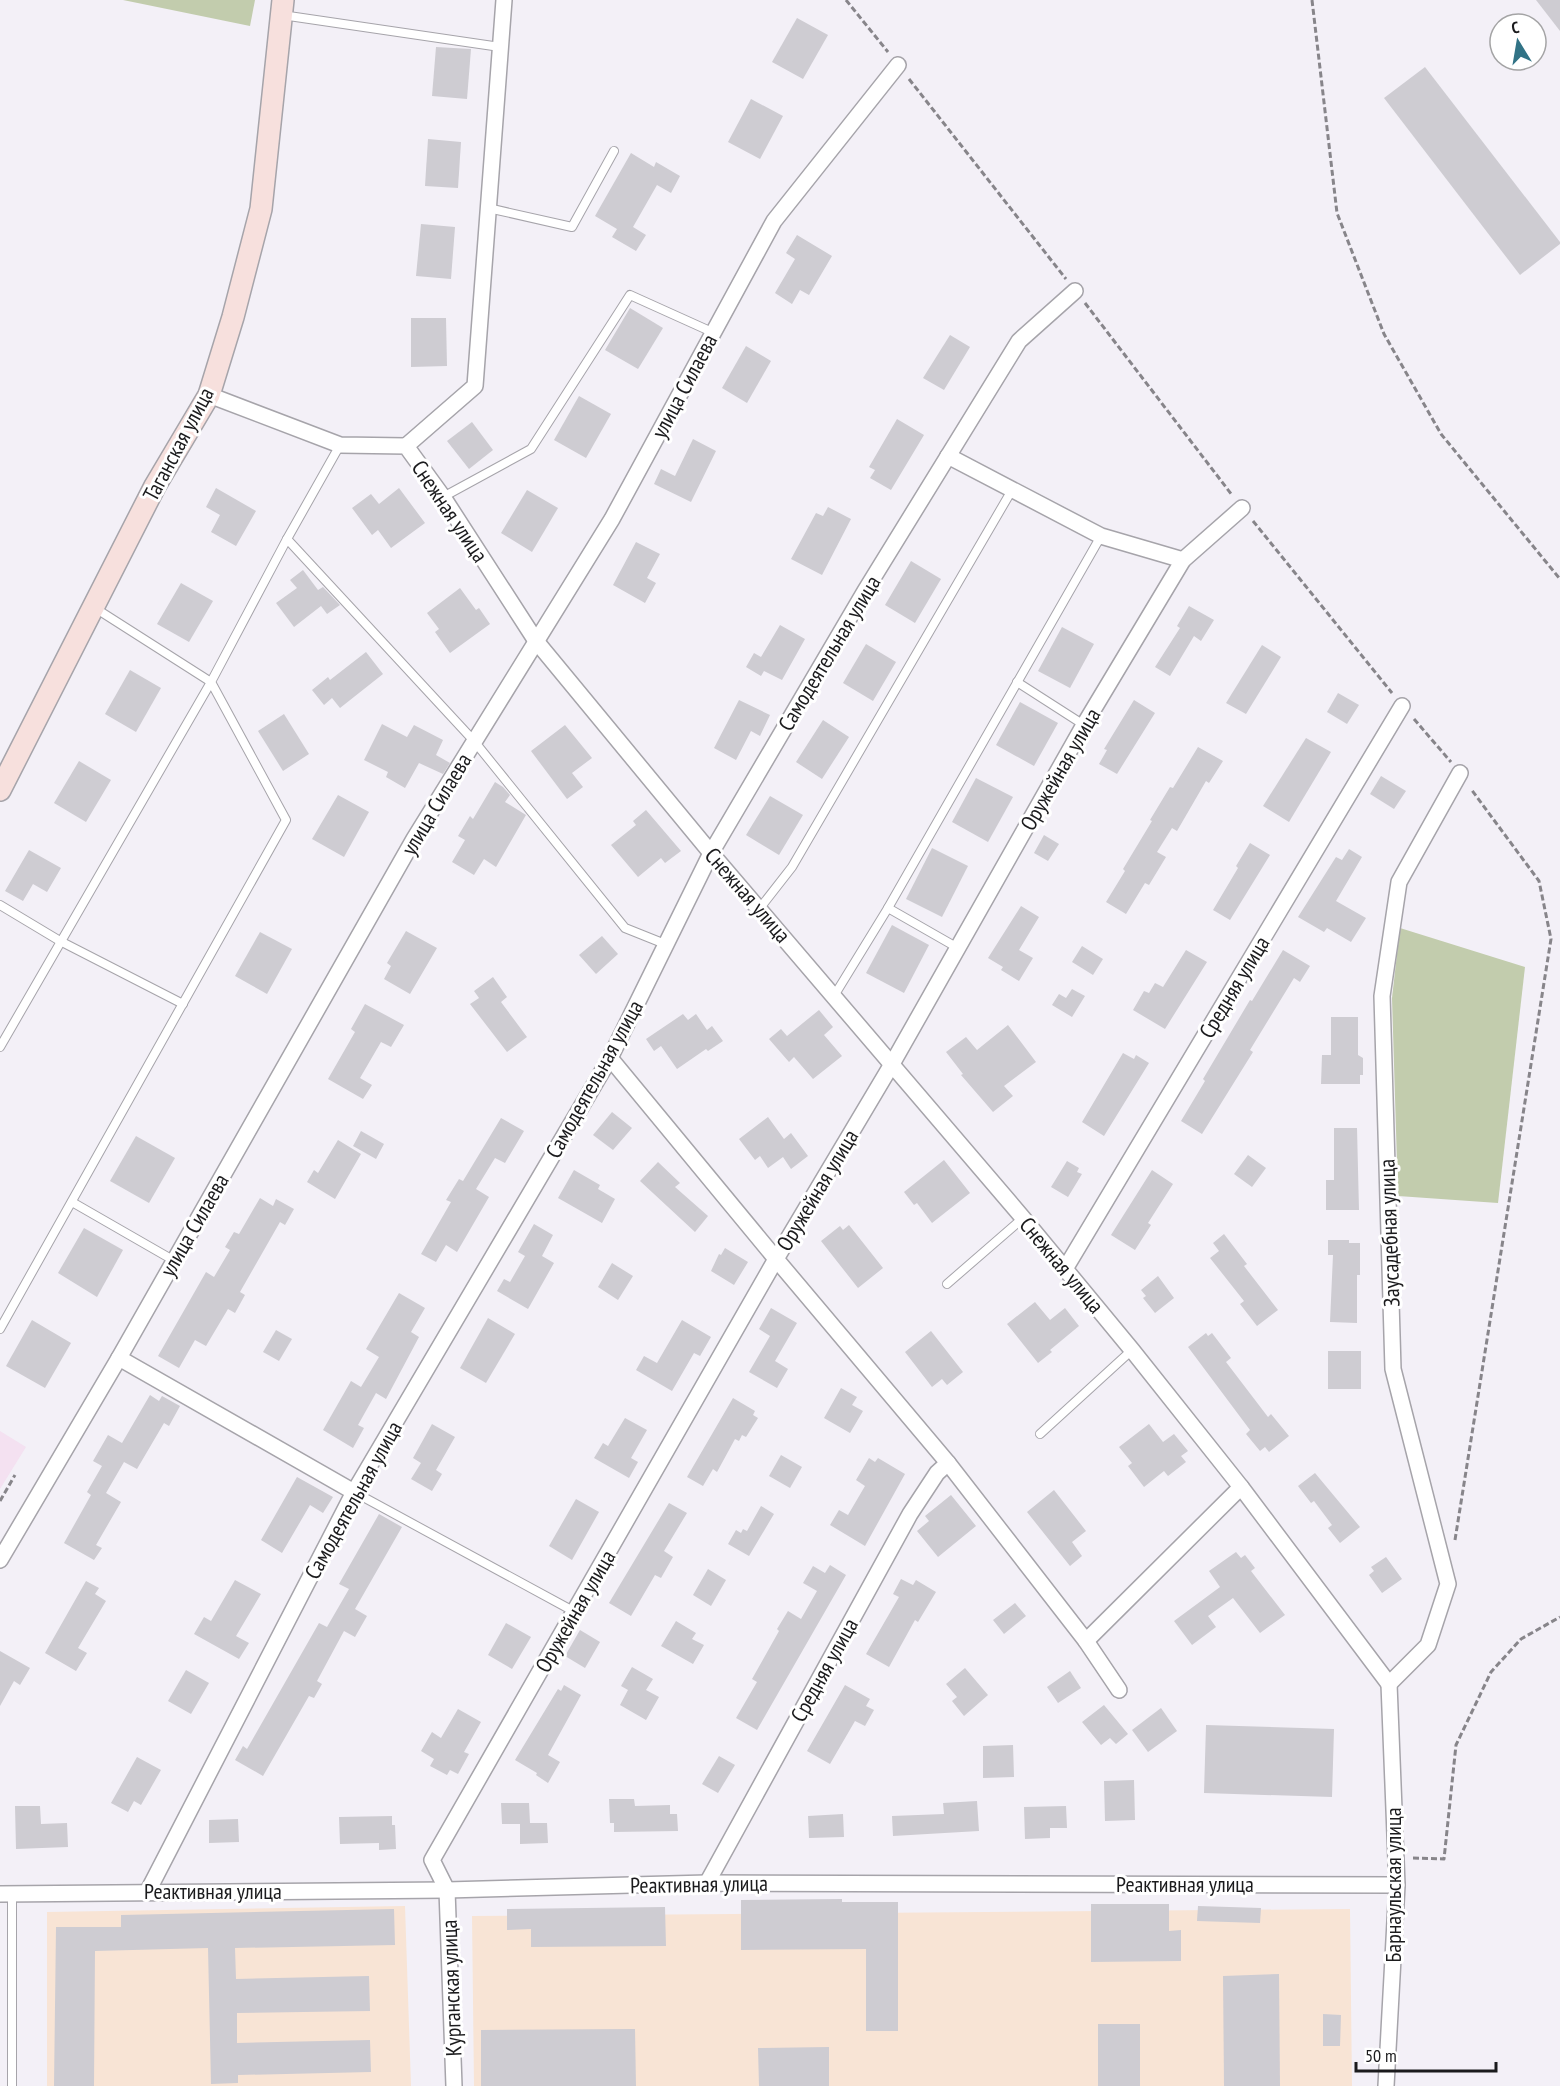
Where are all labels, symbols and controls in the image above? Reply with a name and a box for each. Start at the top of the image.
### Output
north arrow [1488,12,1548,72]
text: С [1510,17,1521,38]
street label: улица Силаева [645,329,723,443]
street label: Таганская улица [136,382,220,506]
street label: Снежная улица [406,455,494,567]
street label: Самодеятельная улица [772,570,886,736]
street label: Оружейная улица [1014,703,1106,835]
street label: улица Силаева [395,748,477,860]
street label: Снежная улица [699,842,797,948]
street label: Средняя улица [1193,931,1275,1043]
street label: Самодеятельная улица [539,995,649,1163]
street label: Оружейная улица [770,1124,864,1256]
street label: Заусадебная улица [1372,1159,1406,1307]
street label: улица Силаева [153,1169,235,1281]
street label: Снежная улица [1014,1211,1110,1319]
street label: Самодеятельная улица [298,1416,408,1584]
street label: Оружейная улица [529,1545,621,1677]
street label: Средняя улица [784,1613,864,1727]
street label: Барнаульская улица [1379,1808,1407,1962]
street label: Реактивная улица [630,1869,768,1899]
street label: Реактивная улица [1116,1870,1254,1898]
street label: Реактивная улица [144,1877,282,1905]
street label: Курганская улица [435,1919,467,2057]
scale bar [1356,2035,1496,2073]
text: 50 m [1365,2044,1397,2067]

